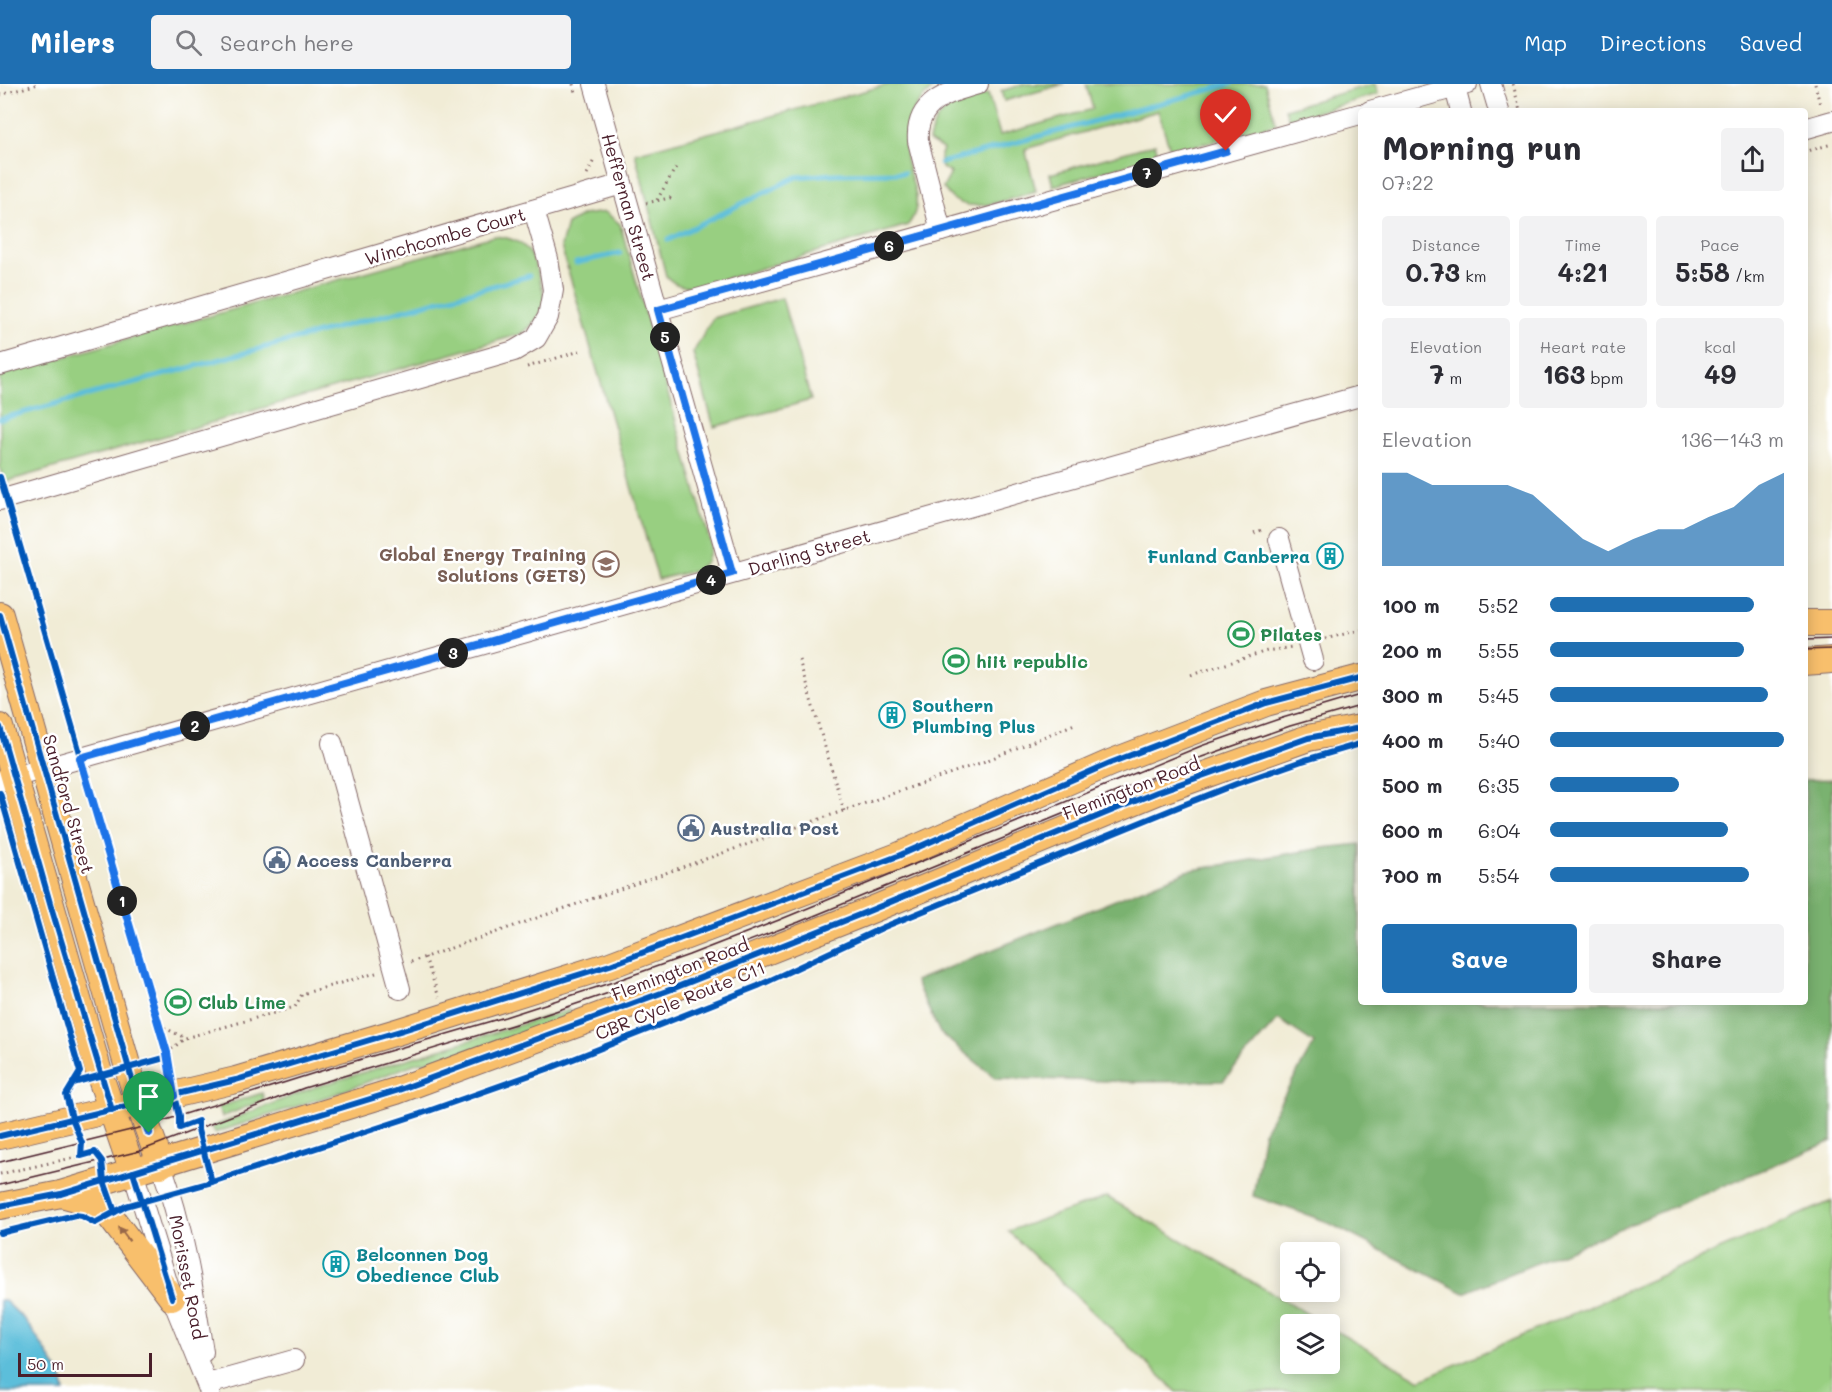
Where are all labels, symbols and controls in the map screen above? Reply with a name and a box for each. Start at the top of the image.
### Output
search box [151,15,571,69]
text: Milers [30,24,115,60]
icon: search [172,26,205,59]
text: Search here [220,28,354,57]
text: Map [1524,29,1567,56]
text: Directions [1600,29,1707,56]
text: Saved [1740,29,1802,56]
pin [1200,89,1251,151]
icon: check [1209,98,1242,131]
text: Morning run [1382,125,1582,168]
button: share [1721,128,1784,191]
street label: Heffernan Street [596,130,662,284]
pin: 7 [1132,158,1162,188]
text: 7 [1143,162,1151,183]
text: 07:22 [1382,169,1434,195]
street label: Winchcombe Court [362,202,528,270]
pin: 6 [874,231,904,261]
text: Distance [1412,234,1480,255]
text: Time [1565,234,1601,255]
text: Pace [1700,234,1740,255]
text: 6 [884,235,894,256]
text: 0.73 [1405,255,1460,289]
text: 4:21 [1558,255,1608,289]
text: 5:58 [1675,255,1730,289]
text: km [1460,265,1487,286]
text: /km [1730,265,1765,286]
pin: 5 [650,322,680,352]
text: 5 [660,326,670,347]
text: Elevation [1410,336,1482,357]
text: Heart rate [1540,336,1626,357]
text: kcal [1704,336,1736,357]
text: 7 [1430,357,1444,391]
text: 163 [1543,357,1585,391]
text: 49 [1704,357,1736,391]
text: m [1444,367,1462,388]
text: bpm [1585,367,1623,388]
text: Elevation [1382,426,1472,452]
text: 136–143 m [1680,426,1784,452]
street label: Darling Street [745,523,873,581]
building icon: Funland Canberra [1315,541,1345,571]
place label: Global Energy Training Solutions (GETS) [379,542,586,587]
place label: Funland Canberra [1147,544,1310,568]
school or university icon: Global Energy Training Solutions (GETS) [591,549,621,579]
pin: 4 [696,565,726,595]
text: 4 [706,569,716,590]
text: 100 m [1382,592,1440,618]
text: 5:52 [1478,592,1519,618]
sports icon: Pilates [1226,619,1256,649]
place label: Pilates [1260,622,1322,646]
text: 200 m [1382,637,1442,663]
text: 5:55 [1478,637,1519,663]
pin: 3 [438,638,468,668]
text: 3 [448,642,458,663]
sports icon: hiit republic [941,646,971,676]
place label: hiit republic [976,649,1088,673]
text: 300 m [1382,682,1443,708]
text: 5:45 [1478,682,1519,708]
place label: Southern Plumbing Plus [912,693,1035,738]
building icon: Southern Plumbing Plus [877,700,907,730]
pin: 2 [180,711,210,741]
text: 2 [191,715,199,736]
text: 400 m [1382,727,1443,753]
text: 5:40 [1478,727,1520,753]
street label: Sandford Street [38,732,100,876]
street label: Flemington Road [1059,751,1203,825]
text: 500 m [1382,772,1442,798]
text: 6:35 [1478,772,1520,798]
public building icon: Australia Post [676,813,706,843]
place label: Australia Post [710,816,839,840]
text: 600 m [1382,817,1443,843]
text: 6:04 [1478,817,1520,843]
public building icon: Access Canberra [262,845,292,875]
place label: Access Canberra [296,848,452,872]
text: 700 m [1382,862,1442,888]
text: 5:54 [1478,862,1519,888]
pin: 1 [107,886,137,916]
text: 1 [118,890,126,911]
button: Save [1382,924,1577,993]
button: Share [1589,924,1784,993]
street label: Flemington Road [608,932,752,1006]
street label: CBR Cycle Route C11 [591,955,769,1045]
sports icon: Club Lime [163,987,193,1017]
place label: Club Lime [198,990,286,1014]
pin [123,1071,174,1133]
icon: arrive [132,1080,165,1113]
street label: Morisset Road [164,1213,212,1341]
one-way arrow [118,1227,130,1242]
place label: Belconnen Dog Obedience Club [356,1242,499,1287]
map controls [1280,1242,1340,1374]
button: locate [1280,1242,1340,1302]
building icon: Belconnen Dog Obedience Club [321,1249,351,1279]
button: layers [1280,1314,1340,1374]
scale bar [18,1350,152,1378]
text: 50 m [27,1353,64,1374]

